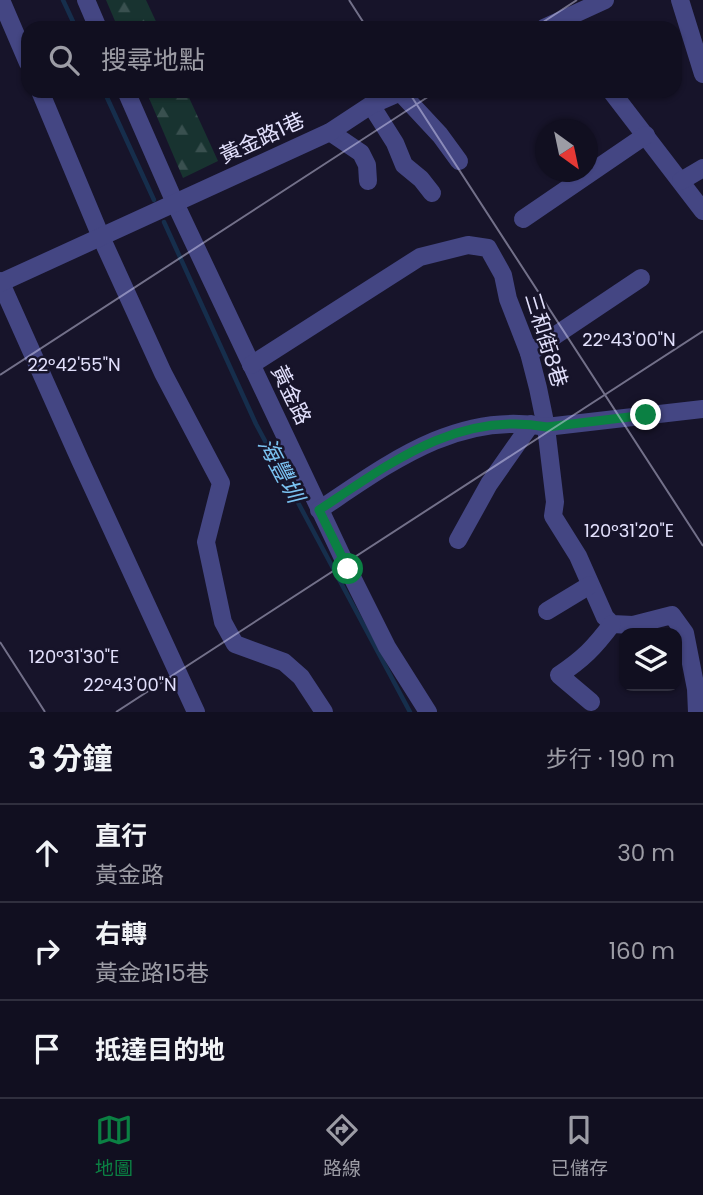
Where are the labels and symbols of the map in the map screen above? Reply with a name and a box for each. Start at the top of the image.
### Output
street label: 黃金路1巷 [215,105,309,170]
north arrow [535,119,598,182]
street label: 三和街8巷 [518,289,575,391]
text: 22°43'00"N [582,327,676,352]
text: 22°42'55"N [27,352,121,377]
street label: 黃金路 [265,360,318,429]
route end [630,399,661,430]
water label: 海豐圳 [251,432,313,511]
text: 120°31'20"E [584,518,674,543]
route start [332,553,363,584]
text: 120°31'30"E [29,644,119,669]
text: 22°43'00"N [83,672,177,697]

